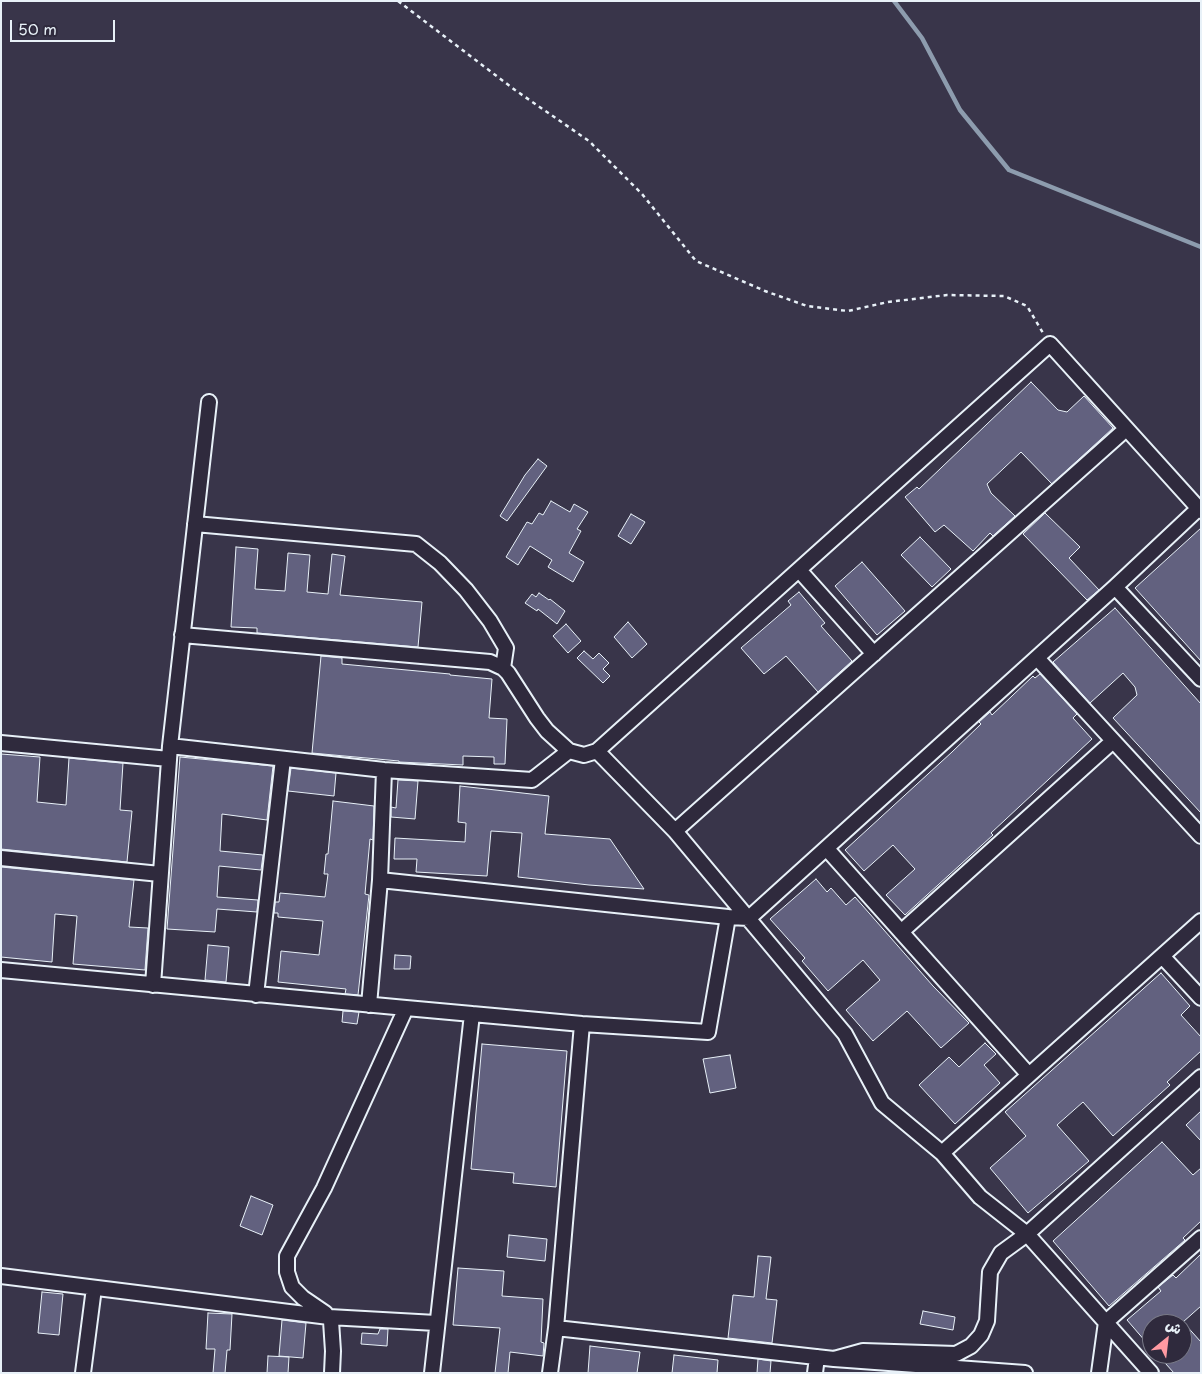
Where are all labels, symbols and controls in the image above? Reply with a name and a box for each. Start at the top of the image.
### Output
scale bar [12,10,118,42]
text: 50 m [18,17,57,40]
text: ش [1162,1313,1186,1339]
north arrow [1142,1314,1192,1364]

